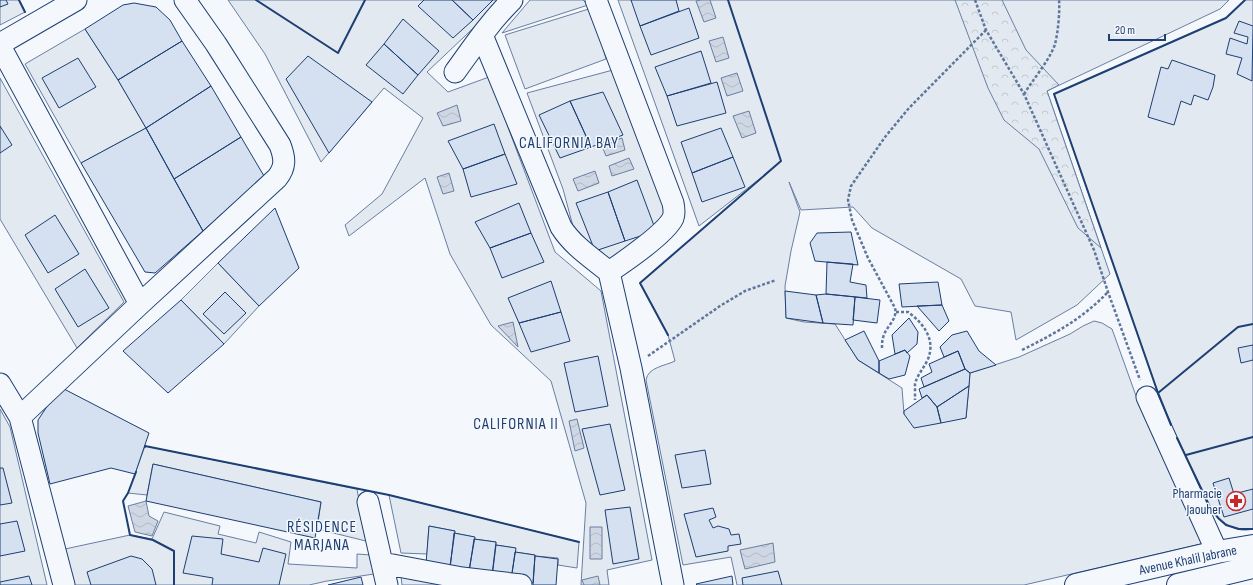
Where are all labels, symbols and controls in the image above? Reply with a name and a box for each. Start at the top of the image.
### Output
scale bar [1109,16,1165,42]
text: 20 m [1115,23,1135,38]
district label: CALIFORNIA BAY [519,134,619,153]
district label: CALIFORNIA II [473,415,559,434]
place label: Pharmacie Jaouher [1172,485,1222,518]
pharmacy icon: Pharmacie Jaouher [1225,490,1247,512]
district label: RÉSIDENCE MARJANA [287,518,357,555]
street label: Avenue Khalil Jabrane [1137,541,1238,579]

